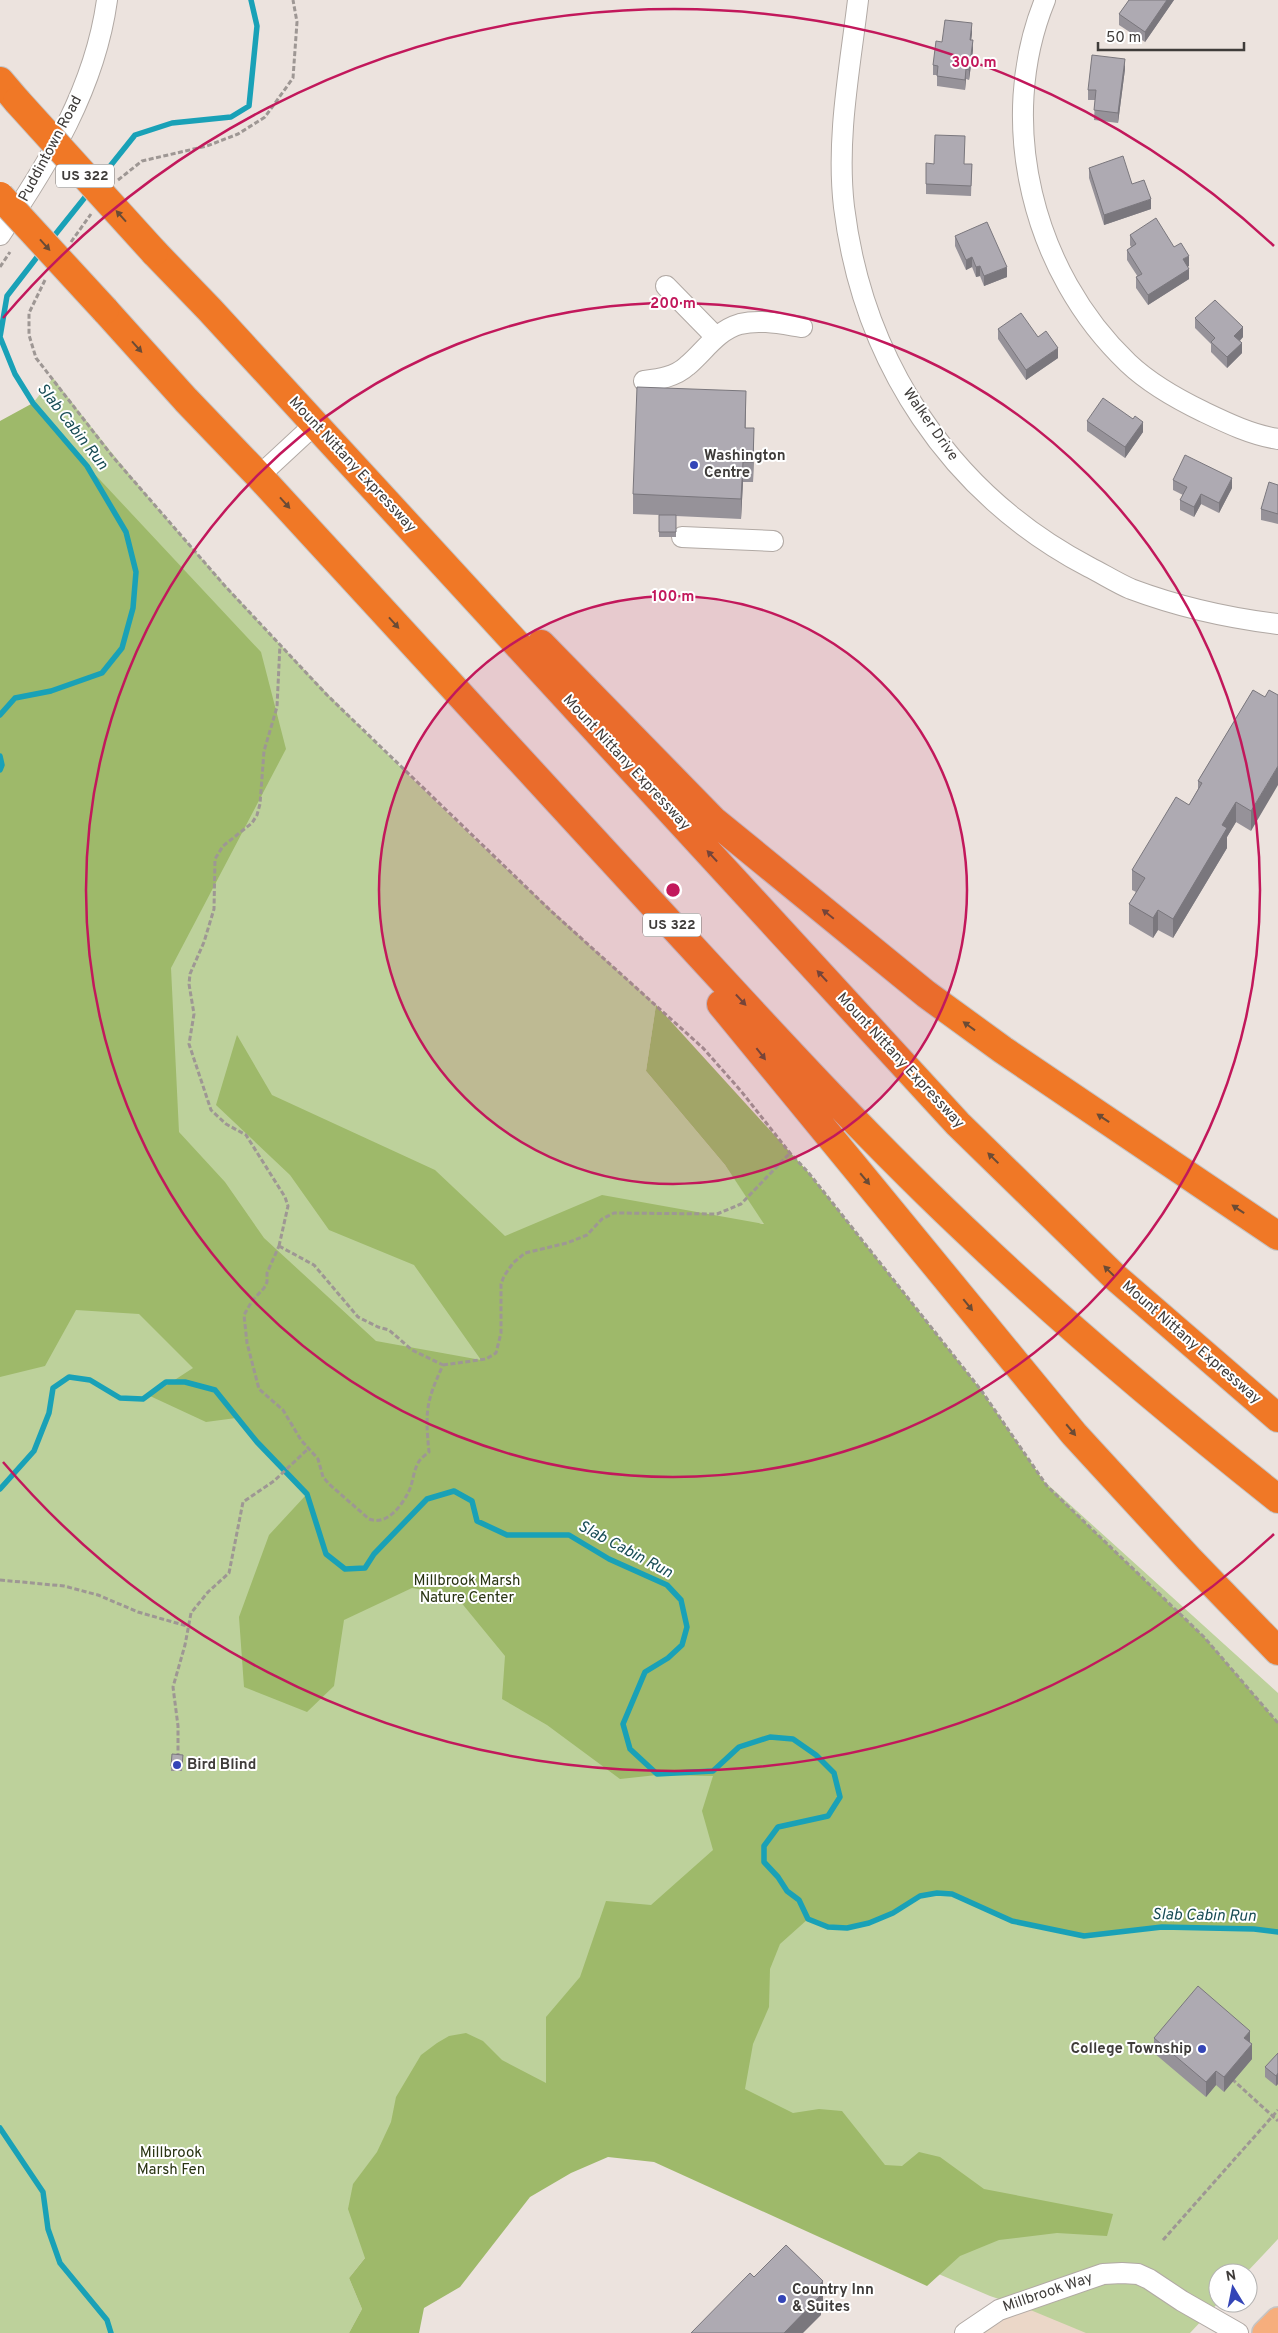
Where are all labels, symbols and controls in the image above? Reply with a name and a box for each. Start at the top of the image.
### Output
scale bar [1098,20,1244,52]
text: 50 m [1106,29,1141,48]
text: 300 m [951,54,997,73]
street label: Puddintown Road [15,93,87,205]
road number: US 322 [56,165,114,188]
one-way arrow [115,210,127,222]
one-way arrow [39,238,51,250]
text: 200 m [650,295,696,314]
one-way arrow [132,340,143,353]
water label: Slab Cabin Run [32,380,112,474]
street label: Walker Drive [898,385,962,465]
street label: Mount Nittany Expressway [284,393,420,537]
place label: Washington Centre [704,447,786,483]
marker: Washington Centre [688,459,700,471]
one-way arrow [279,497,291,509]
text: 100 m [652,588,694,607]
one-way arrow [388,617,400,629]
street label: Mount Nittany Expressway [558,691,694,835]
one-way arrow [706,850,717,863]
centre of rings [664,881,682,899]
one-way arrow [822,909,835,920]
road number: US 322 [643,914,701,936]
one-way arrow [816,969,827,982]
street label: Mount Nittany Expressway [832,989,968,1133]
one-way arrow [735,994,747,1006]
one-way arrow [962,1021,976,1031]
one-way arrow [756,1047,767,1060]
one-way arrow [1096,1113,1110,1123]
one-way arrow [987,1152,999,1164]
one-way arrow [860,1172,871,1185]
one-way arrow [1231,1204,1244,1214]
one-way arrow [1104,1265,1116,1277]
street label: Mount Nittany Expressway [1117,1277,1265,1409]
one-way arrow [963,1298,974,1311]
one-way arrow [1066,1424,1077,1437]
water label: Slab Cabin Run [574,1517,676,1583]
park label: Millbrook Marsh Nature Center [414,1572,520,1608]
place label: Bird Blind [187,1756,256,1775]
marker: Bird Blind [171,1759,183,1771]
water label: Slab Cabin Run [1152,1905,1257,1927]
place label: College Township [1071,2040,1192,2059]
marker: College Township [1196,2043,1208,2055]
park label: Millbrook Marsh Fen [137,2144,205,2180]
north arrow [1208,2263,1258,2313]
text: N [1225,2267,1237,2286]
street label: Millbrook Way [1001,2269,1095,2317]
place label: Country Inn & Suites [792,2281,874,2317]
marker: Country Inn & Suites [776,2293,788,2305]

